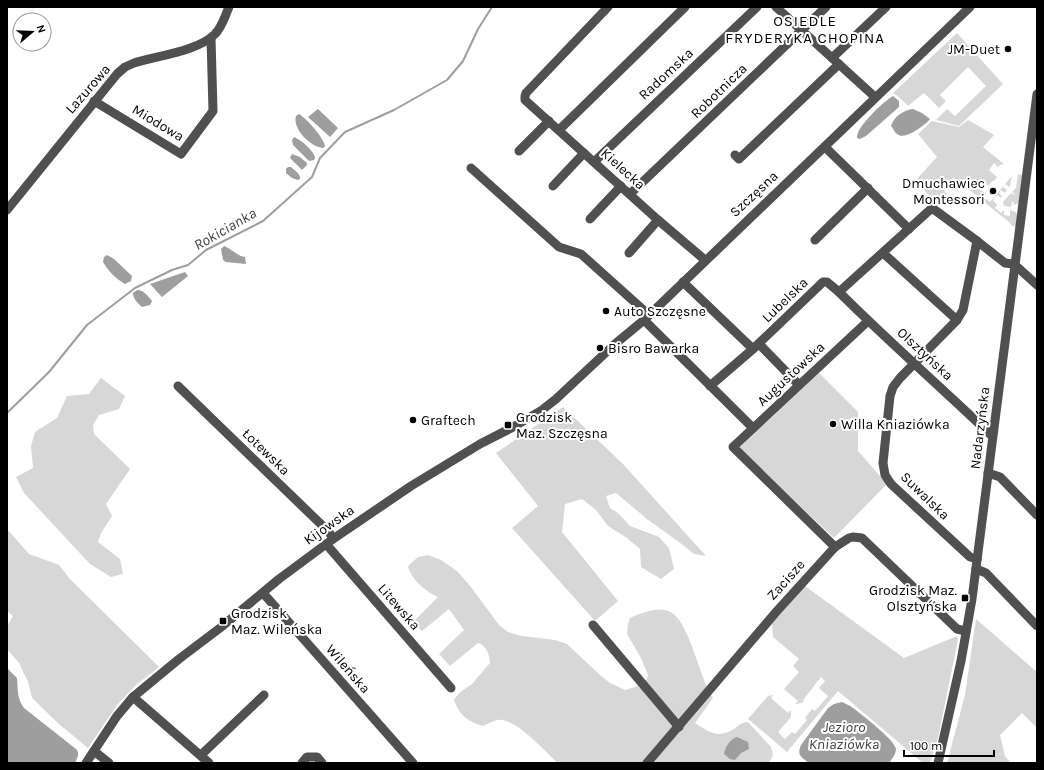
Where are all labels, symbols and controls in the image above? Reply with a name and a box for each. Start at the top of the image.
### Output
north arrow [12,12,52,52]
district label: OSIEDLE FRYDERYKA CHOPINA [725,12,885,47]
text: N [34,23,48,35]
place label: JM-Duet [947,41,1000,58]
street label: Radomska [635,44,697,104]
marker: JM-Duet [1003,44,1013,54]
street label: Robotnicza [687,60,751,122]
street label: Lazurowa [62,61,114,117]
street label: Miodowa [129,101,187,145]
street label: Kielecka [597,145,649,193]
street label: Szczęsna [726,167,782,221]
place label: Dmuchawiec Montessori [902,175,985,208]
marker: Dmuchawiec Montessori [988,186,998,196]
water label: Rokicianka [191,204,259,254]
street label: Lubelska [758,274,812,326]
place label: Auto Szczęsne [614,303,706,320]
marker: Auto Szczęsne [601,306,611,316]
street label: Olsztyńska [894,324,956,384]
street label: Augustowska [754,338,828,410]
place label: Bisro Bawarka [608,340,699,357]
marker: Bisro Bawarka [595,343,605,353]
street label: Nadarzyńska [967,386,993,470]
place label: Grodzisk Maz. Szczęsna [516,409,608,442]
place label: Graftech [421,412,476,429]
marker: Graftech [408,415,418,425]
place label: Willa Kniaziówka [841,416,950,433]
marker: Willa Kniaziówka [828,419,838,429]
marker: Grodzisk Maz. Szczęsna [503,420,513,430]
street label: Łotewska [239,425,293,479]
street label: Suwalska [897,468,953,524]
street label: Kijowska [300,501,358,549]
street label: Zacisze [763,556,809,604]
street label: Litewska [374,580,424,634]
place label: Grodzisk Maz. Olsztyńska [869,582,957,615]
marker: Grodzisk Maz. Olsztyńska [960,593,970,603]
place label: Grodzisk Maz. Wileńska [231,605,322,638]
marker: Grodzisk Maz. Wileńska [218,616,228,626]
street label: Wileńska [322,641,374,697]
water label: Jezioro Kniaziówka [809,718,879,753]
scale bar [904,732,994,758]
text: 100 m [910,739,942,753]

